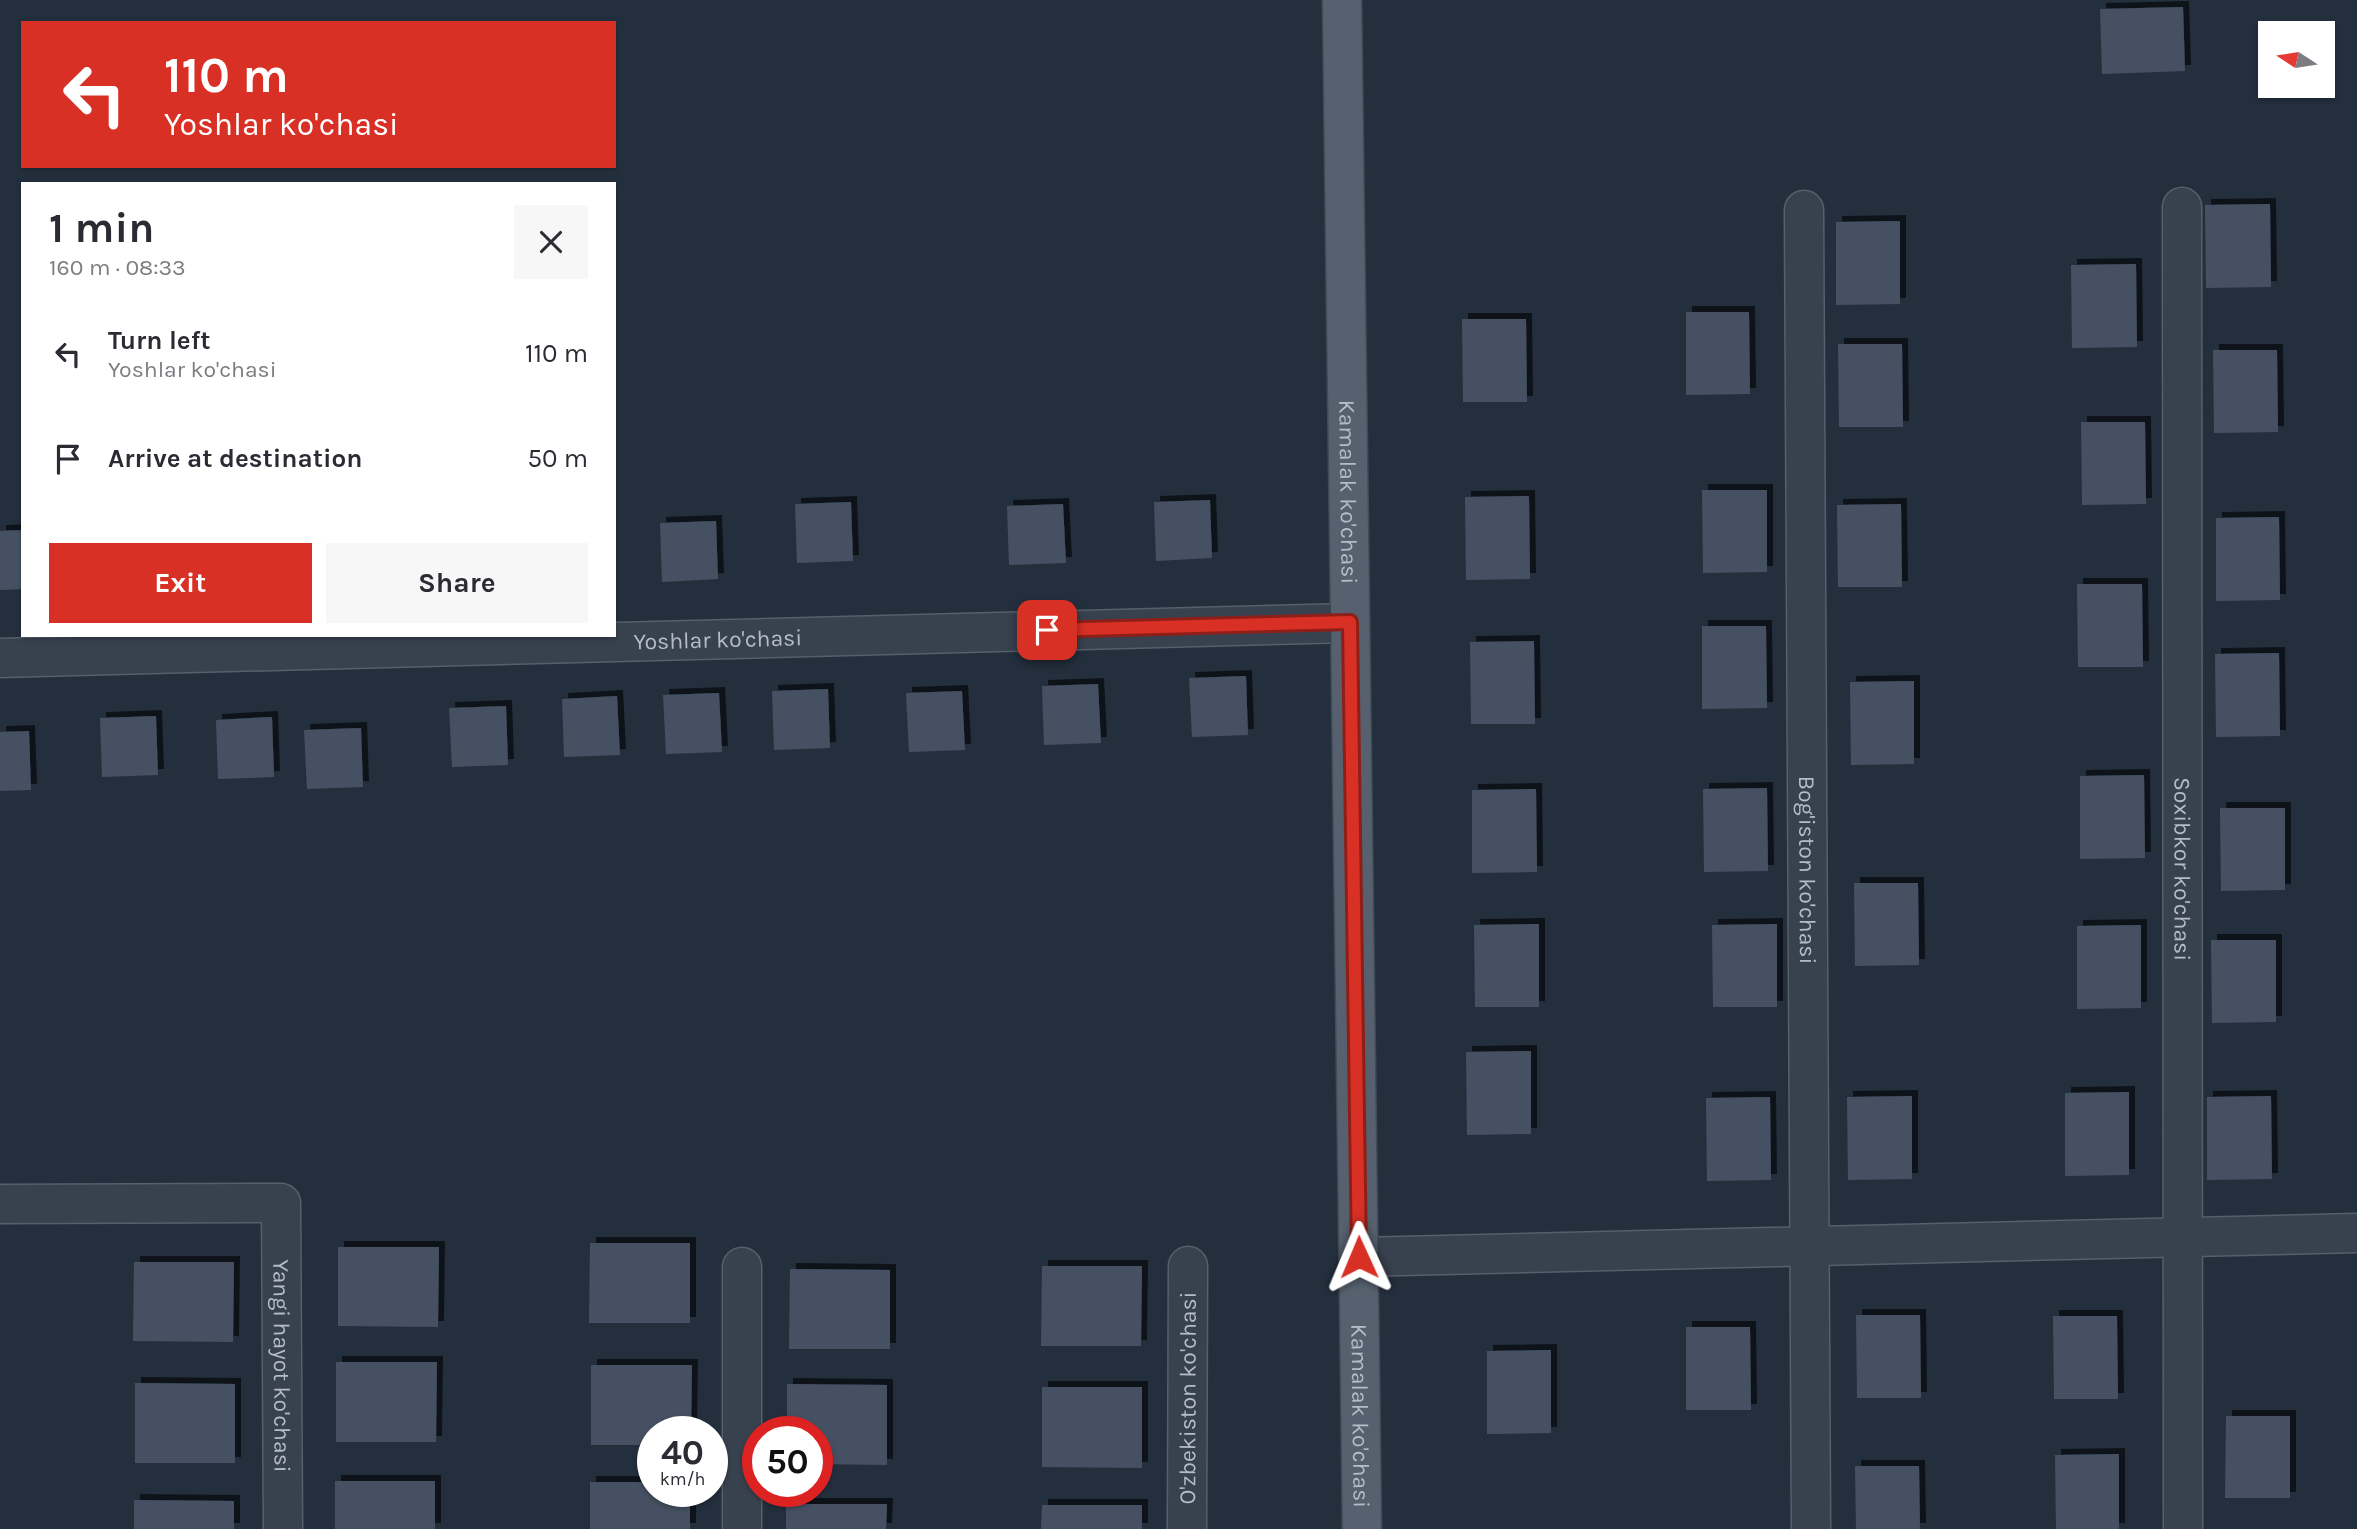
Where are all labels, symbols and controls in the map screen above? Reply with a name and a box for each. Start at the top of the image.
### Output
north arrow [2258,21,2334,98]
map controls [2258,21,2335,98]
text: 110 m [164,47,289,104]
icon: left [49,49,140,140]
text: Yoshlar ko'chasi [164,106,398,143]
text: 1 min [49,203,154,253]
button: close [514,205,588,279]
text: 160 m · 08:33 [49,254,186,281]
text: Turn left [108,325,210,356]
icon: left [49,335,87,373]
text: 110 m [525,338,588,369]
text: Yoshlar ko'chasi [108,356,277,383]
street label: Kamalak ko'chasi [1334,400,1363,584]
icon: arrive [49,440,87,478]
text: Arrive at destination [108,443,362,474]
text: 50 m [527,443,588,474]
button: Exit [49,543,312,623]
button: Share [326,543,588,623]
pin [1017,600,1077,660]
icon: arrive [1028,611,1066,649]
street label: Yoshlar ko'chasi [633,624,802,655]
street label: Bog'iston ko'chasi [1794,776,1822,964]
street label: Soxibkor ko'chasi [2169,777,2196,961]
position arrow [1322,1220,1396,1294]
street label: Yangi hayot ko'chasi [268,1259,296,1473]
street label: O'zbekiston ko'chasi [1174,1291,1201,1505]
street label: Kamalak ko'chasi [1346,1323,1375,1508]
speed limit sign: 50 [742,1416,833,1507]
text: 40 [661,1432,704,1473]
text: km/h [660,1468,705,1490]

